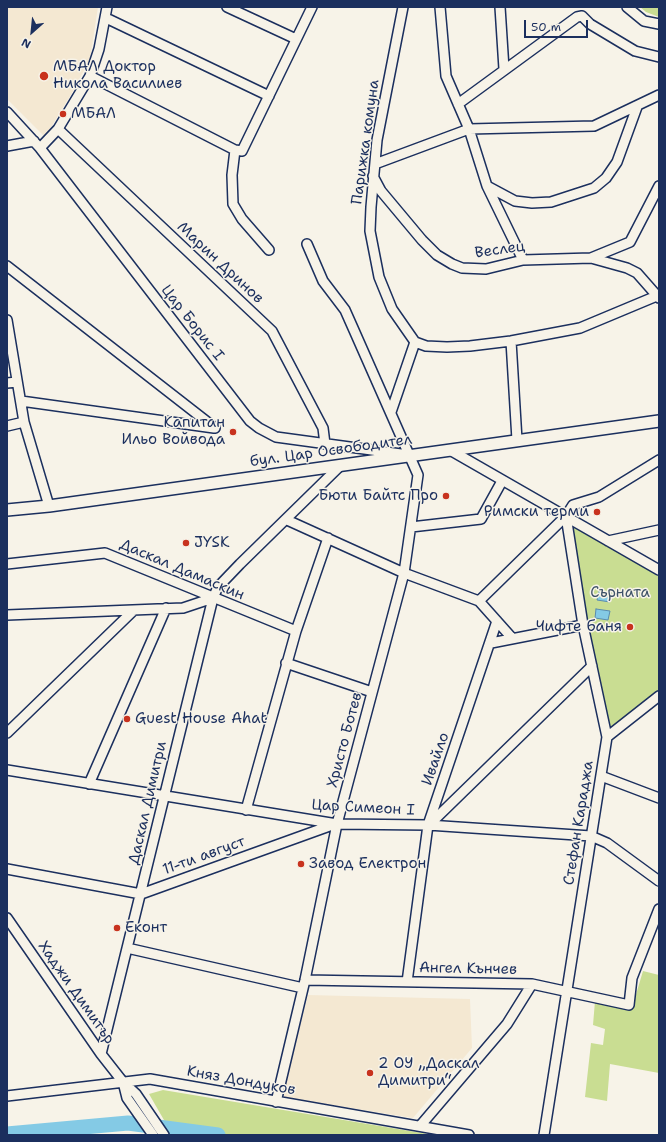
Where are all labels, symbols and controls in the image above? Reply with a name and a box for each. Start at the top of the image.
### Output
north arrow [12,12,52,52]
scale bar [526,12,590,38]
text: 50 m [531,19,561,35]
text: N [19,34,34,52]
place label: МБАЛ Доктор Никола Василиев [53,58,182,93]
marker: МБАЛ Доктор Никола Василиев [38,70,50,82]
street label: Парижка комуна [348,78,384,206]
place label: МБАЛ [71,105,116,123]
marker: МБАЛ [58,109,68,119]
street label: Марин Дринов [173,218,267,308]
street label: Веслец [474,238,526,262]
street label: Цар Борис I [157,281,227,365]
place label: Капитан Ильо Войвода [122,414,225,449]
marker: Капитан Ильо Войвода [228,427,238,437]
street label: бул. Цар Освободител [249,431,413,471]
place label: Бюти Байтс Про [319,487,438,505]
marker: Бюти Байтс Про [441,491,451,501]
place label: Римски терми [484,503,589,521]
marker: Римски терми [592,507,602,517]
place label: JYSK [194,534,230,552]
street label: Даскал Дамаскин [117,536,247,604]
marker: JYSK [181,538,191,548]
park label: Сърната [590,584,650,602]
place label: Чифте баня [536,618,622,636]
marker: Чифте баня [625,622,635,632]
street label: Христо Ботев [324,690,366,790]
place label: Guest House Ahat [135,710,267,728]
marker: Guest House Ahat [122,714,132,724]
street label: Ивайло [419,730,453,788]
street label: Даскал Димитри [125,740,171,866]
street label: Стефан Караджа [560,760,598,886]
street label: Цар Симеон I [311,796,415,820]
street label: 11-ти август [160,833,248,879]
place label: Завод Електрон [309,855,426,873]
marker: Завод Електрон [296,859,306,869]
place label: Еконт [125,919,167,937]
marker: Еконт [112,923,122,933]
street label: Хаджи Димитър [34,938,118,1048]
street label: Ангел Кънчев [419,959,517,979]
place label: 2 ОУ „Даскал Димитри“ [378,1055,479,1090]
street label: Княз Дондуков [185,1063,297,1099]
marker: 2 ОУ „Даскал Димитри“ [365,1068,375,1078]

